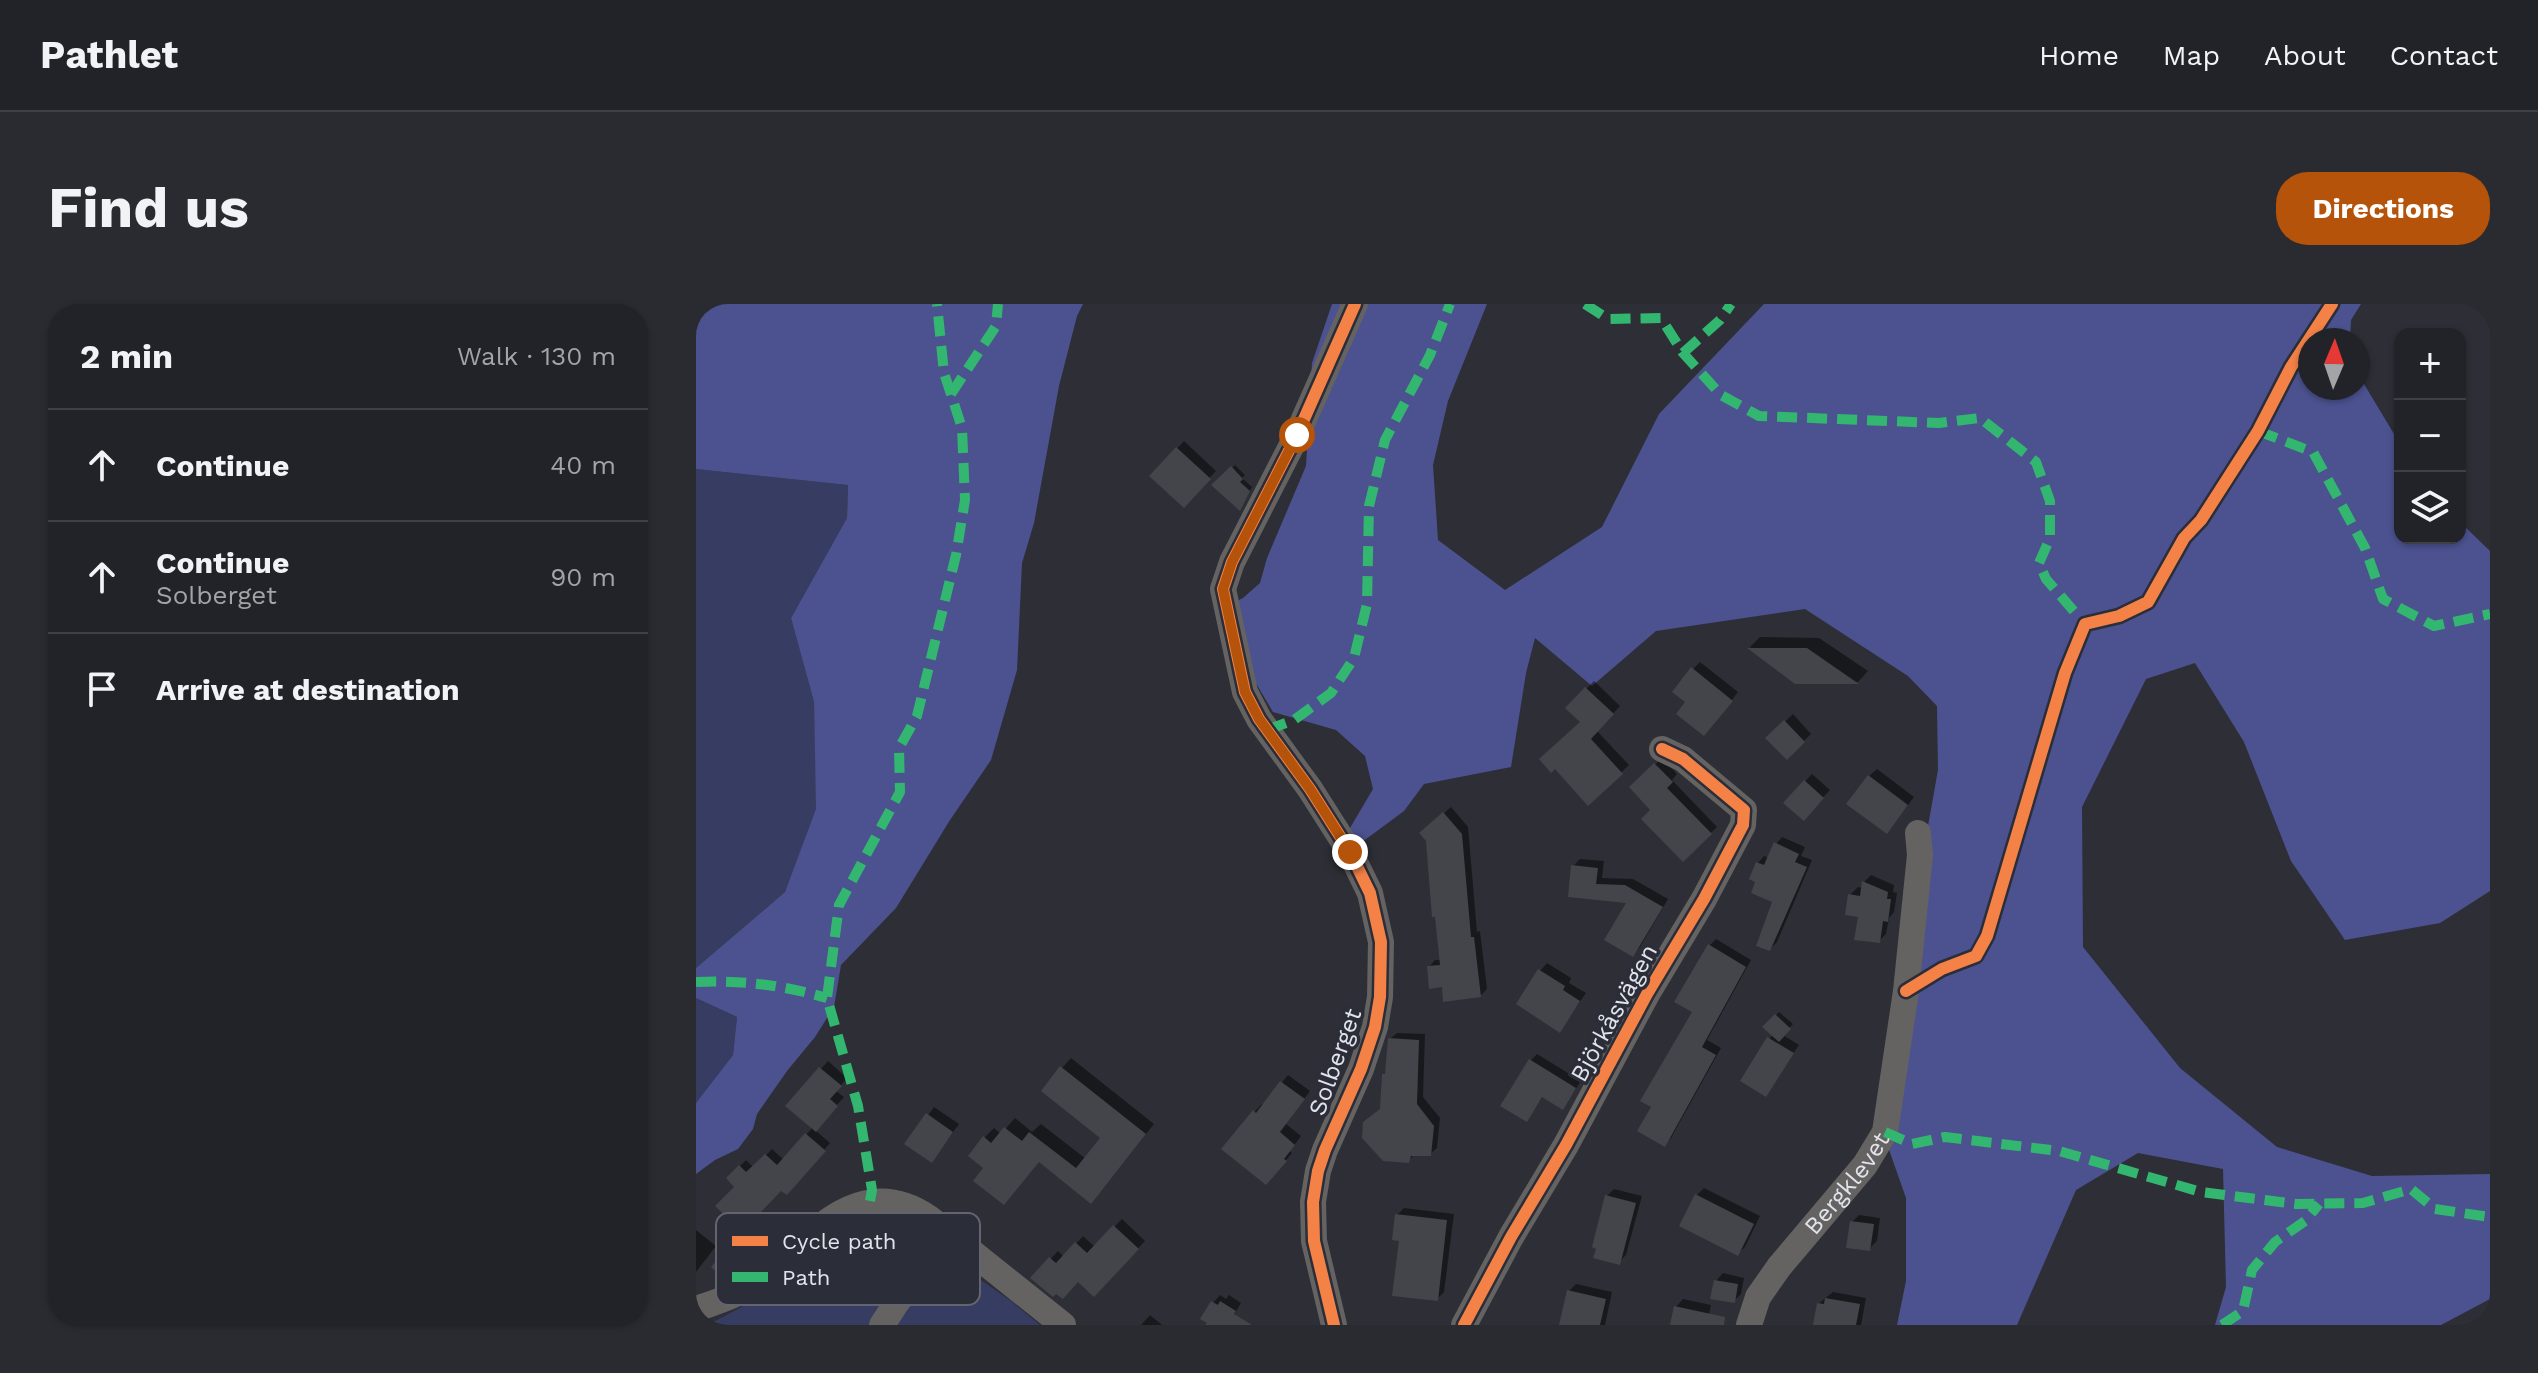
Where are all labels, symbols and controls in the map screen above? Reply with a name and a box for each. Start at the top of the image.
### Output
text: Pathlet [40,33,178,77]
text: Home [2039,39,2119,72]
text: Map [2163,39,2220,72]
text: About [2264,39,2346,72]
text: Contact [2390,39,2498,72]
button: Directions [2276,172,2490,245]
text: Find us [48,175,249,241]
north arrow [2298,328,2370,400]
map controls [2394,328,2466,544]
button: + [2394,328,2466,400]
text: 2 min [80,336,173,376]
text: Walk · 130 m [457,341,616,371]
button: − [2394,400,2466,472]
route start [1279,417,1315,453]
icon: ahead [80,443,124,487]
text: Continue [156,448,289,483]
text: 40 m [550,450,616,480]
button: layers [2394,472,2466,544]
text: Continue [156,545,289,580]
icon: ahead [80,555,124,599]
text: 90 m [550,562,616,592]
text: Solberget [156,580,277,610]
icon: arrive [80,667,124,711]
text: Arrive at destination [156,672,460,707]
route end [1332,834,1368,870]
street label: Björkåsvägen [1565,939,1663,1087]
street label: Solberget [1303,1005,1367,1119]
street label: Bergklevet [1799,1127,1895,1240]
legend [716,1213,980,1305]
text: Cycle path [782,1229,896,1254]
text: Path [782,1265,830,1290]

